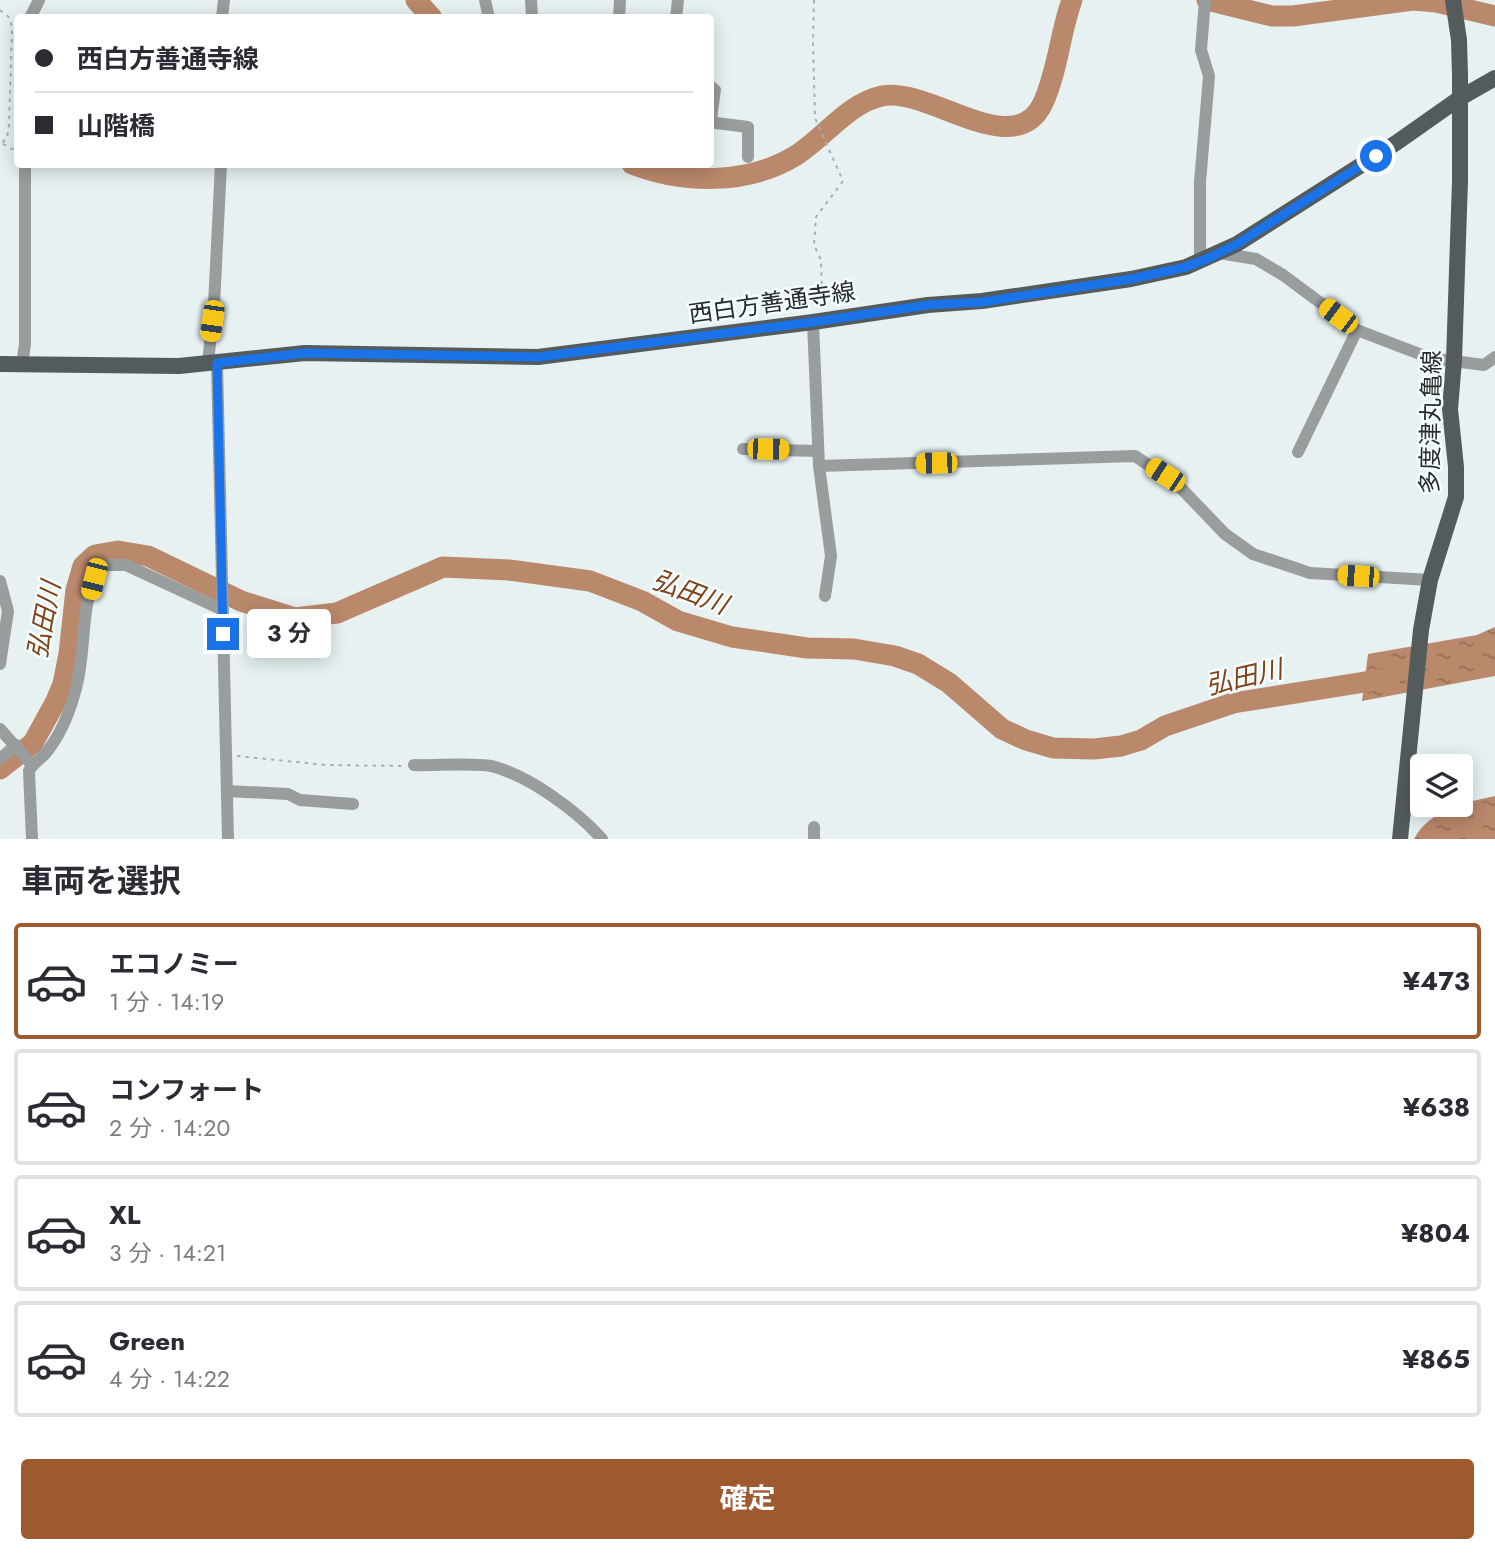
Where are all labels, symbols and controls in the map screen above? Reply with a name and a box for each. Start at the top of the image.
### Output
text: 西白方善通寺線 [77,40,259,78]
text: 山階橋 [77,107,155,145]
route start [1360,140,1392,172]
street label: 西白方善通寺線 [686,273,858,332]
car [1315,295,1362,337]
car [199,299,226,343]
street label: 多度津丸亀線 [1412,350,1449,494]
car [747,438,790,460]
car [915,452,958,474]
car [1142,455,1189,495]
car [79,556,110,602]
water label: 弘田川 [647,560,736,625]
car [1337,564,1380,588]
water label: 弘田川 [18,575,71,662]
callout: 3 分 [248,610,332,658]
text: 3 分 [267,616,311,650]
route end [207,618,239,650]
water label: 弘田川 [1202,649,1289,704]
map controls [1410,754,1473,817]
button: layers [1410,754,1473,817]
text: 車両を選択 [21,858,181,904]
text: エコノミー [109,945,239,983]
icon: car [25,950,88,1013]
text: ¥473 [1403,962,1470,1000]
text: 1 分 · 14:19 [109,985,224,1019]
text: コンフォート [109,1071,264,1109]
icon: car [25,1076,88,1139]
text: ¥638 [1403,1088,1470,1126]
text: 2 分 · 14:20 [109,1111,230,1145]
text: XL [109,1196,141,1234]
icon: car [25,1202,88,1265]
text: ¥804 [1401,1214,1470,1252]
text: 3 分 · 14:21 [109,1236,226,1270]
text: Green [109,1322,185,1360]
icon: car [25,1328,88,1391]
text: ¥865 [1402,1340,1470,1378]
text: 4 分 · 14:22 [109,1362,230,1396]
button: 確定 [21,1459,1474,1539]

